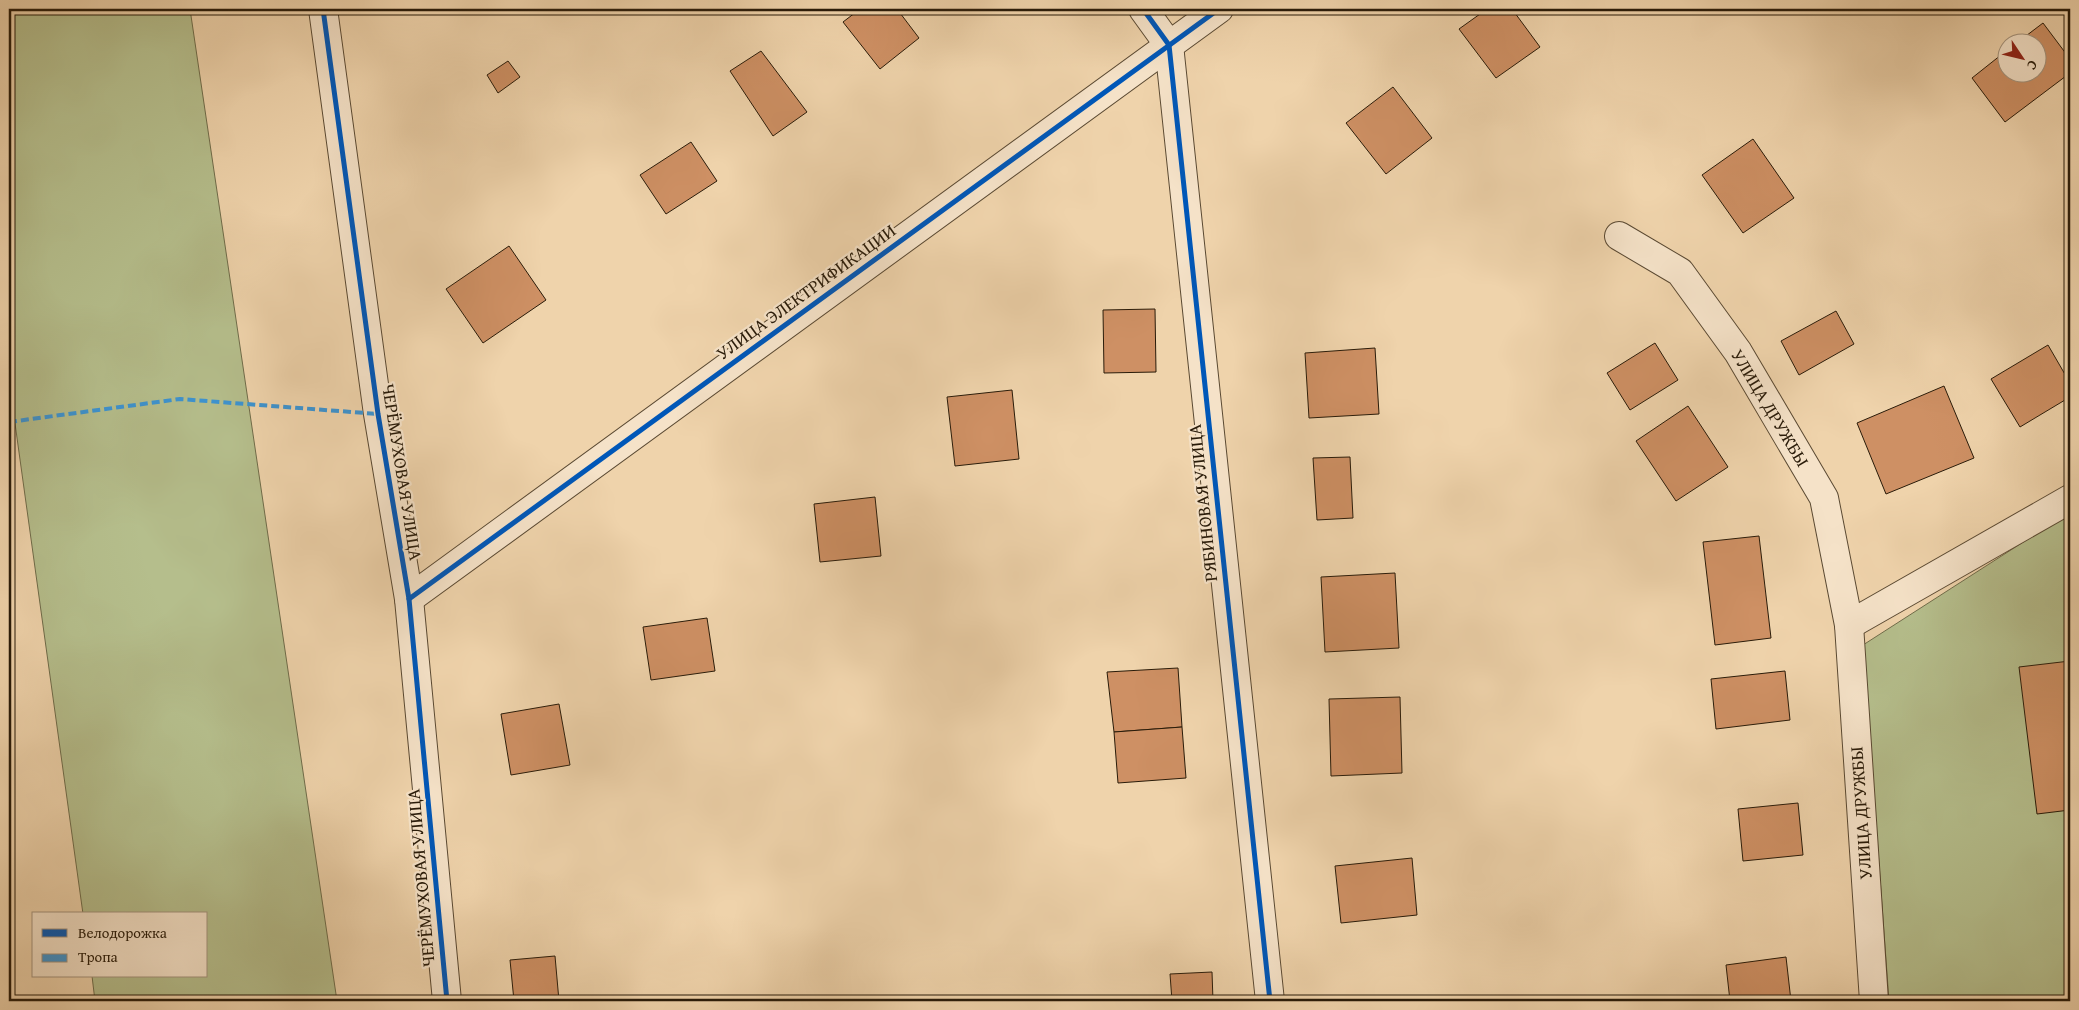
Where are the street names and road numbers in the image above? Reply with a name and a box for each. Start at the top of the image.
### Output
street label: УЛИЦА ЭЛЕКТРИФИКАЦИИ [710,217,901,366]
street label: УЛИЦА ДРУЖБЫ [1725,344,1816,472]
street label: ЧЕРЁМУХОВАЯ УЛИЦА [375,382,430,562]
street label: РЯБИНОВАЯ УЛИЦА [1181,423,1224,583]
street label: УЛИЦА ДРУЖБЫ [1842,746,1879,880]
street label: ЧЕРЁМУХОВАЯ УЛИЦА [399,788,442,968]

